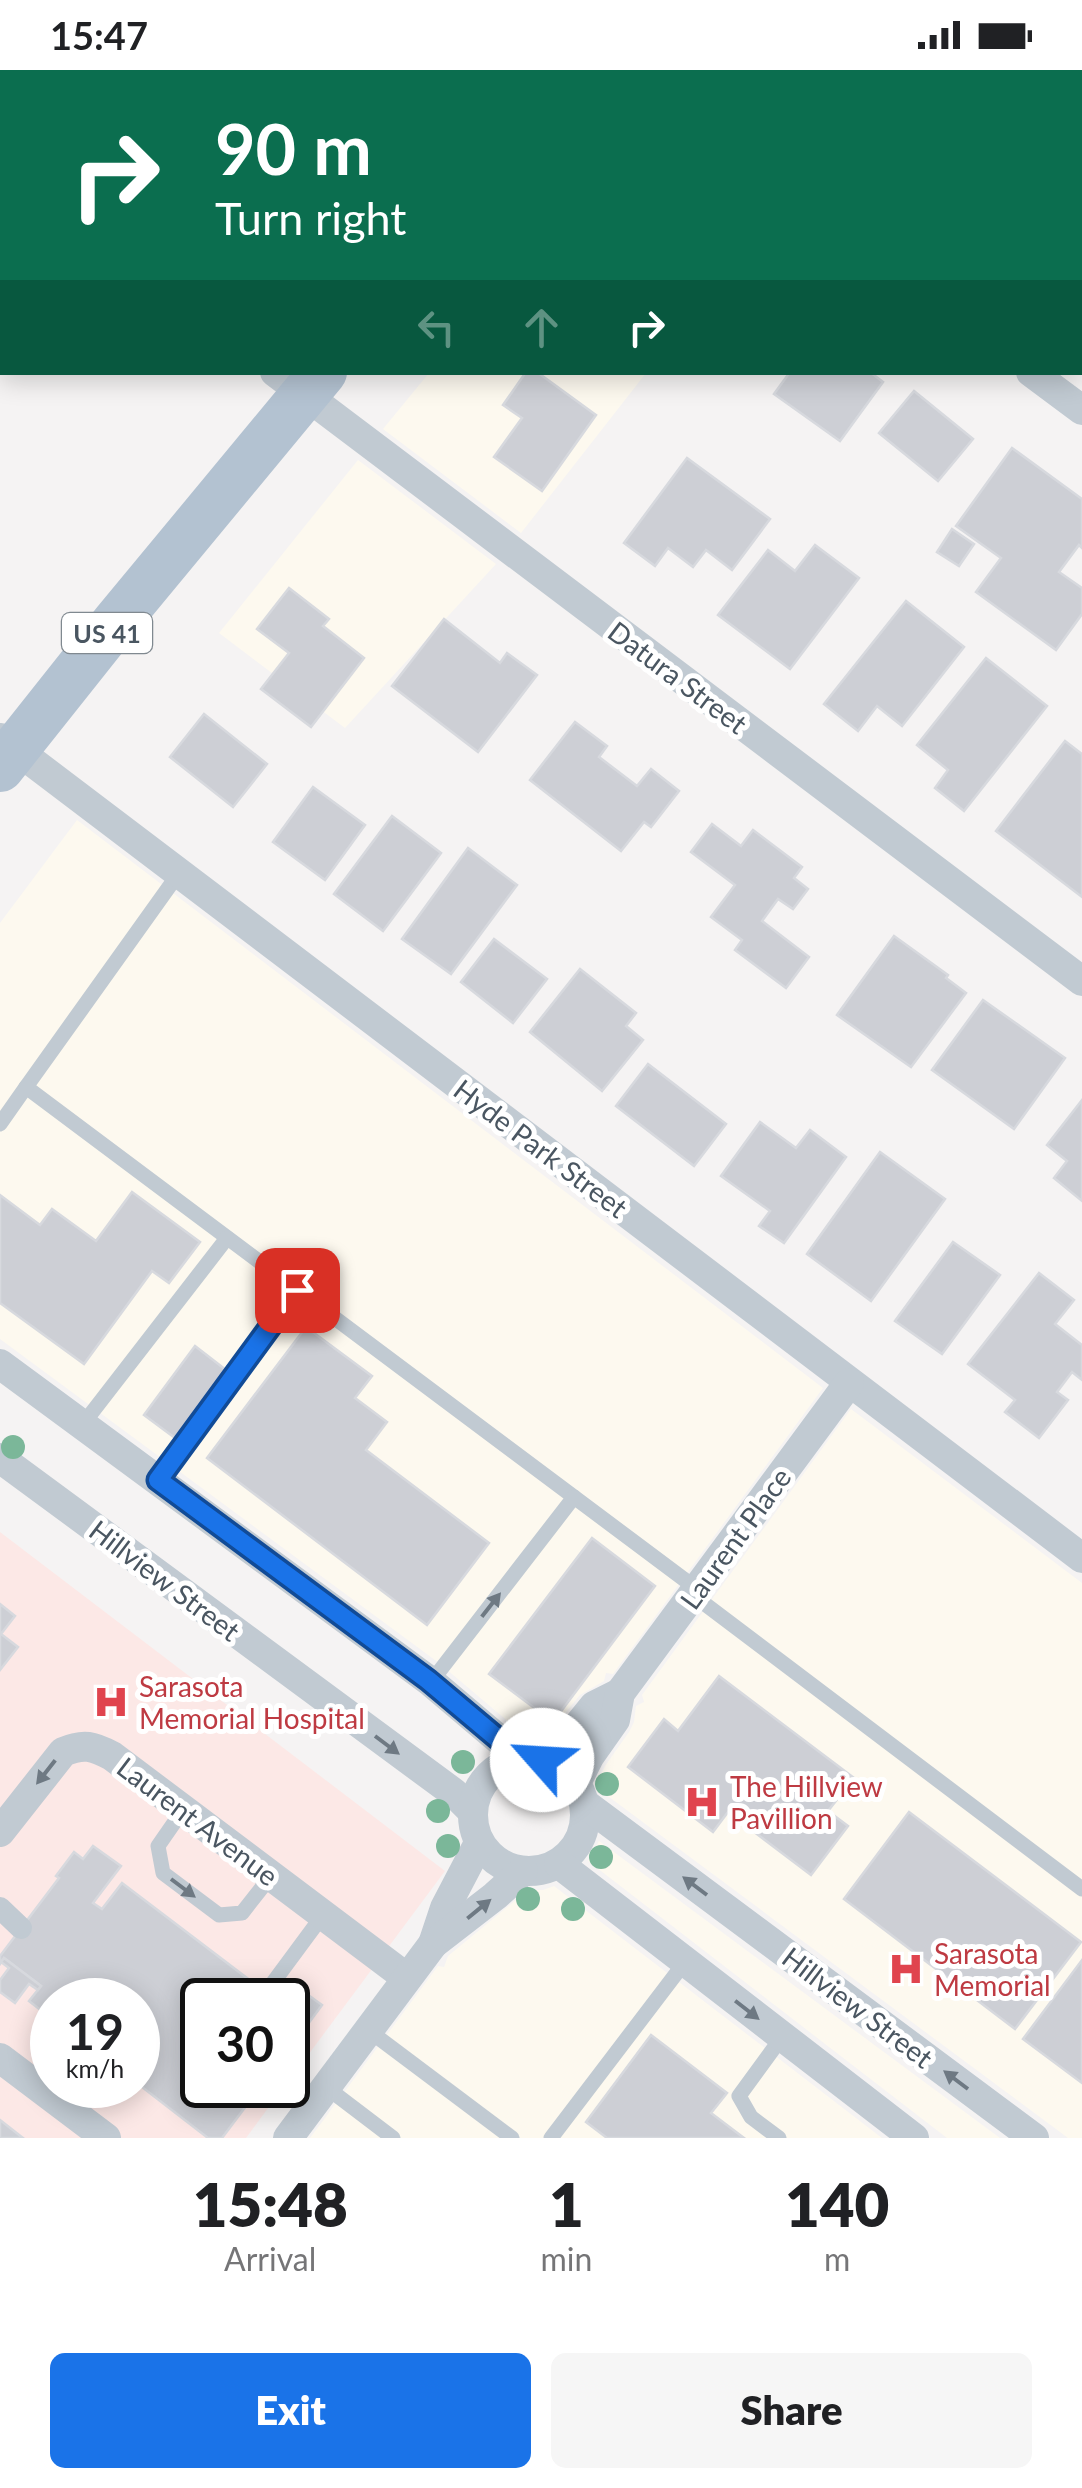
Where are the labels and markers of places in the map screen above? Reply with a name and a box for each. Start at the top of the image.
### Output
pin [255,1248,340,1333]
place label: Sarasota Memorial Hospital [139,1669,365,1735]
hospital icon: Sarasota Memorial Hospital [92,1683,130,1721]
place label: The Hillview Pavillion [730,1769,883,1835]
hospital icon: The Hillview Pavillion [683,1783,721,1821]
place label: Sarasota Memorial [934,1936,1051,2002]
hospital icon: Sarasota Memorial [887,1950,925,1988]

